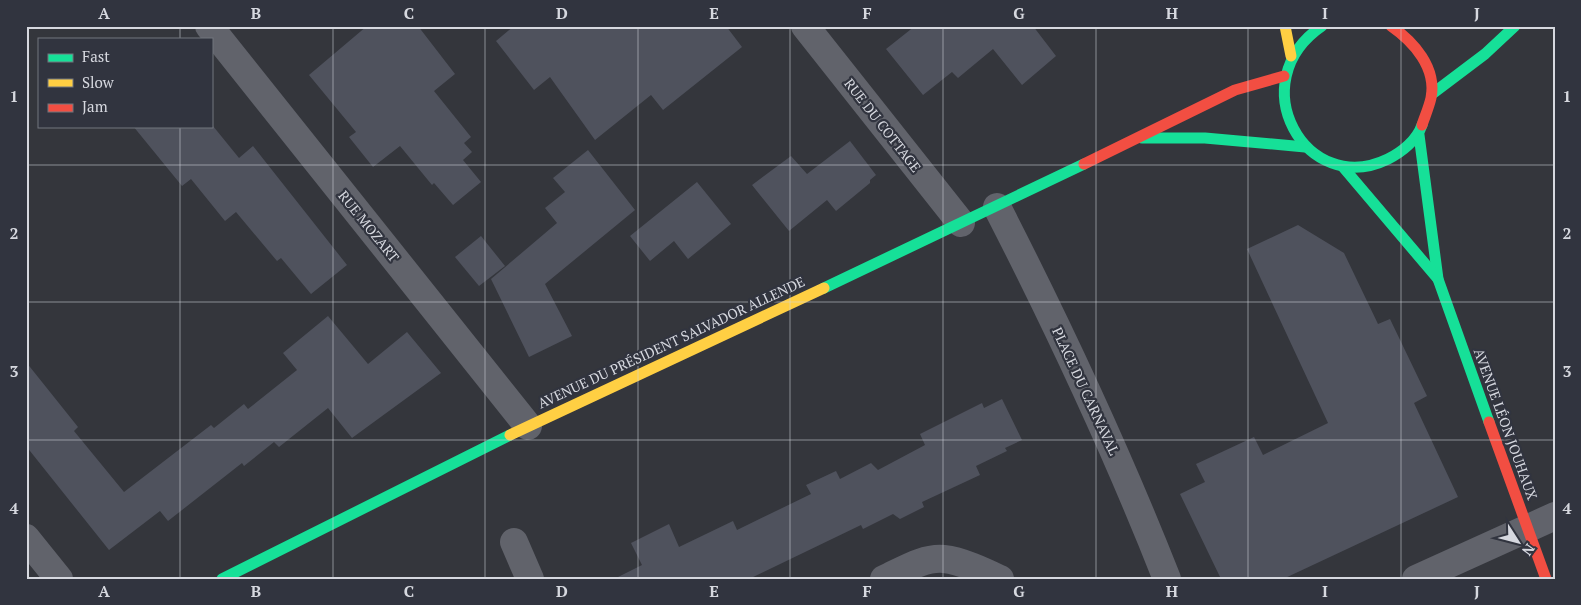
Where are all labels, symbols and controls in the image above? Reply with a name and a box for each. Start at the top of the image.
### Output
text: A [98,2,110,24]
text: B [251,2,261,24]
text: C [404,2,414,24]
text: D [556,2,568,24]
text: E [709,2,719,24]
text: F [862,2,872,24]
text: G [1013,2,1025,24]
text: H [1166,2,1178,24]
text: I [1322,2,1328,24]
text: J [1474,2,1480,24]
legend [38,38,212,128]
text: Fast [82,46,110,66]
text: Slow [82,72,115,92]
street label: RUE DU COTTAGE [840,74,926,176]
text: 1 [9,85,19,107]
text: 1 [1562,85,1572,107]
text: Jam [82,96,108,116]
street label: RUE MOZART [334,186,404,266]
text: 2 [9,222,19,244]
text: 2 [1562,222,1572,244]
street label: AVENUE DU PRÉSIDENT SALVADOR ALLENDE [534,272,808,412]
street label: PLACE DU CARNAVAL [1048,324,1124,458]
street label: AVENUE LÉON JOUHAUX [1470,346,1542,503]
text: 3 [9,360,19,382]
text: 3 [1562,360,1572,382]
text: 4 [9,497,19,519]
text: 4 [1562,497,1572,519]
north arrow [1494,518,1544,568]
text: N [1518,540,1540,560]
text: A [98,580,110,602]
text: B [251,580,261,602]
text: C [404,580,414,602]
text: D [556,580,568,602]
text: E [709,580,719,602]
text: F [862,580,872,602]
text: G [1013,580,1025,602]
text: H [1166,580,1178,602]
text: I [1322,580,1328,602]
text: J [1474,580,1480,602]

